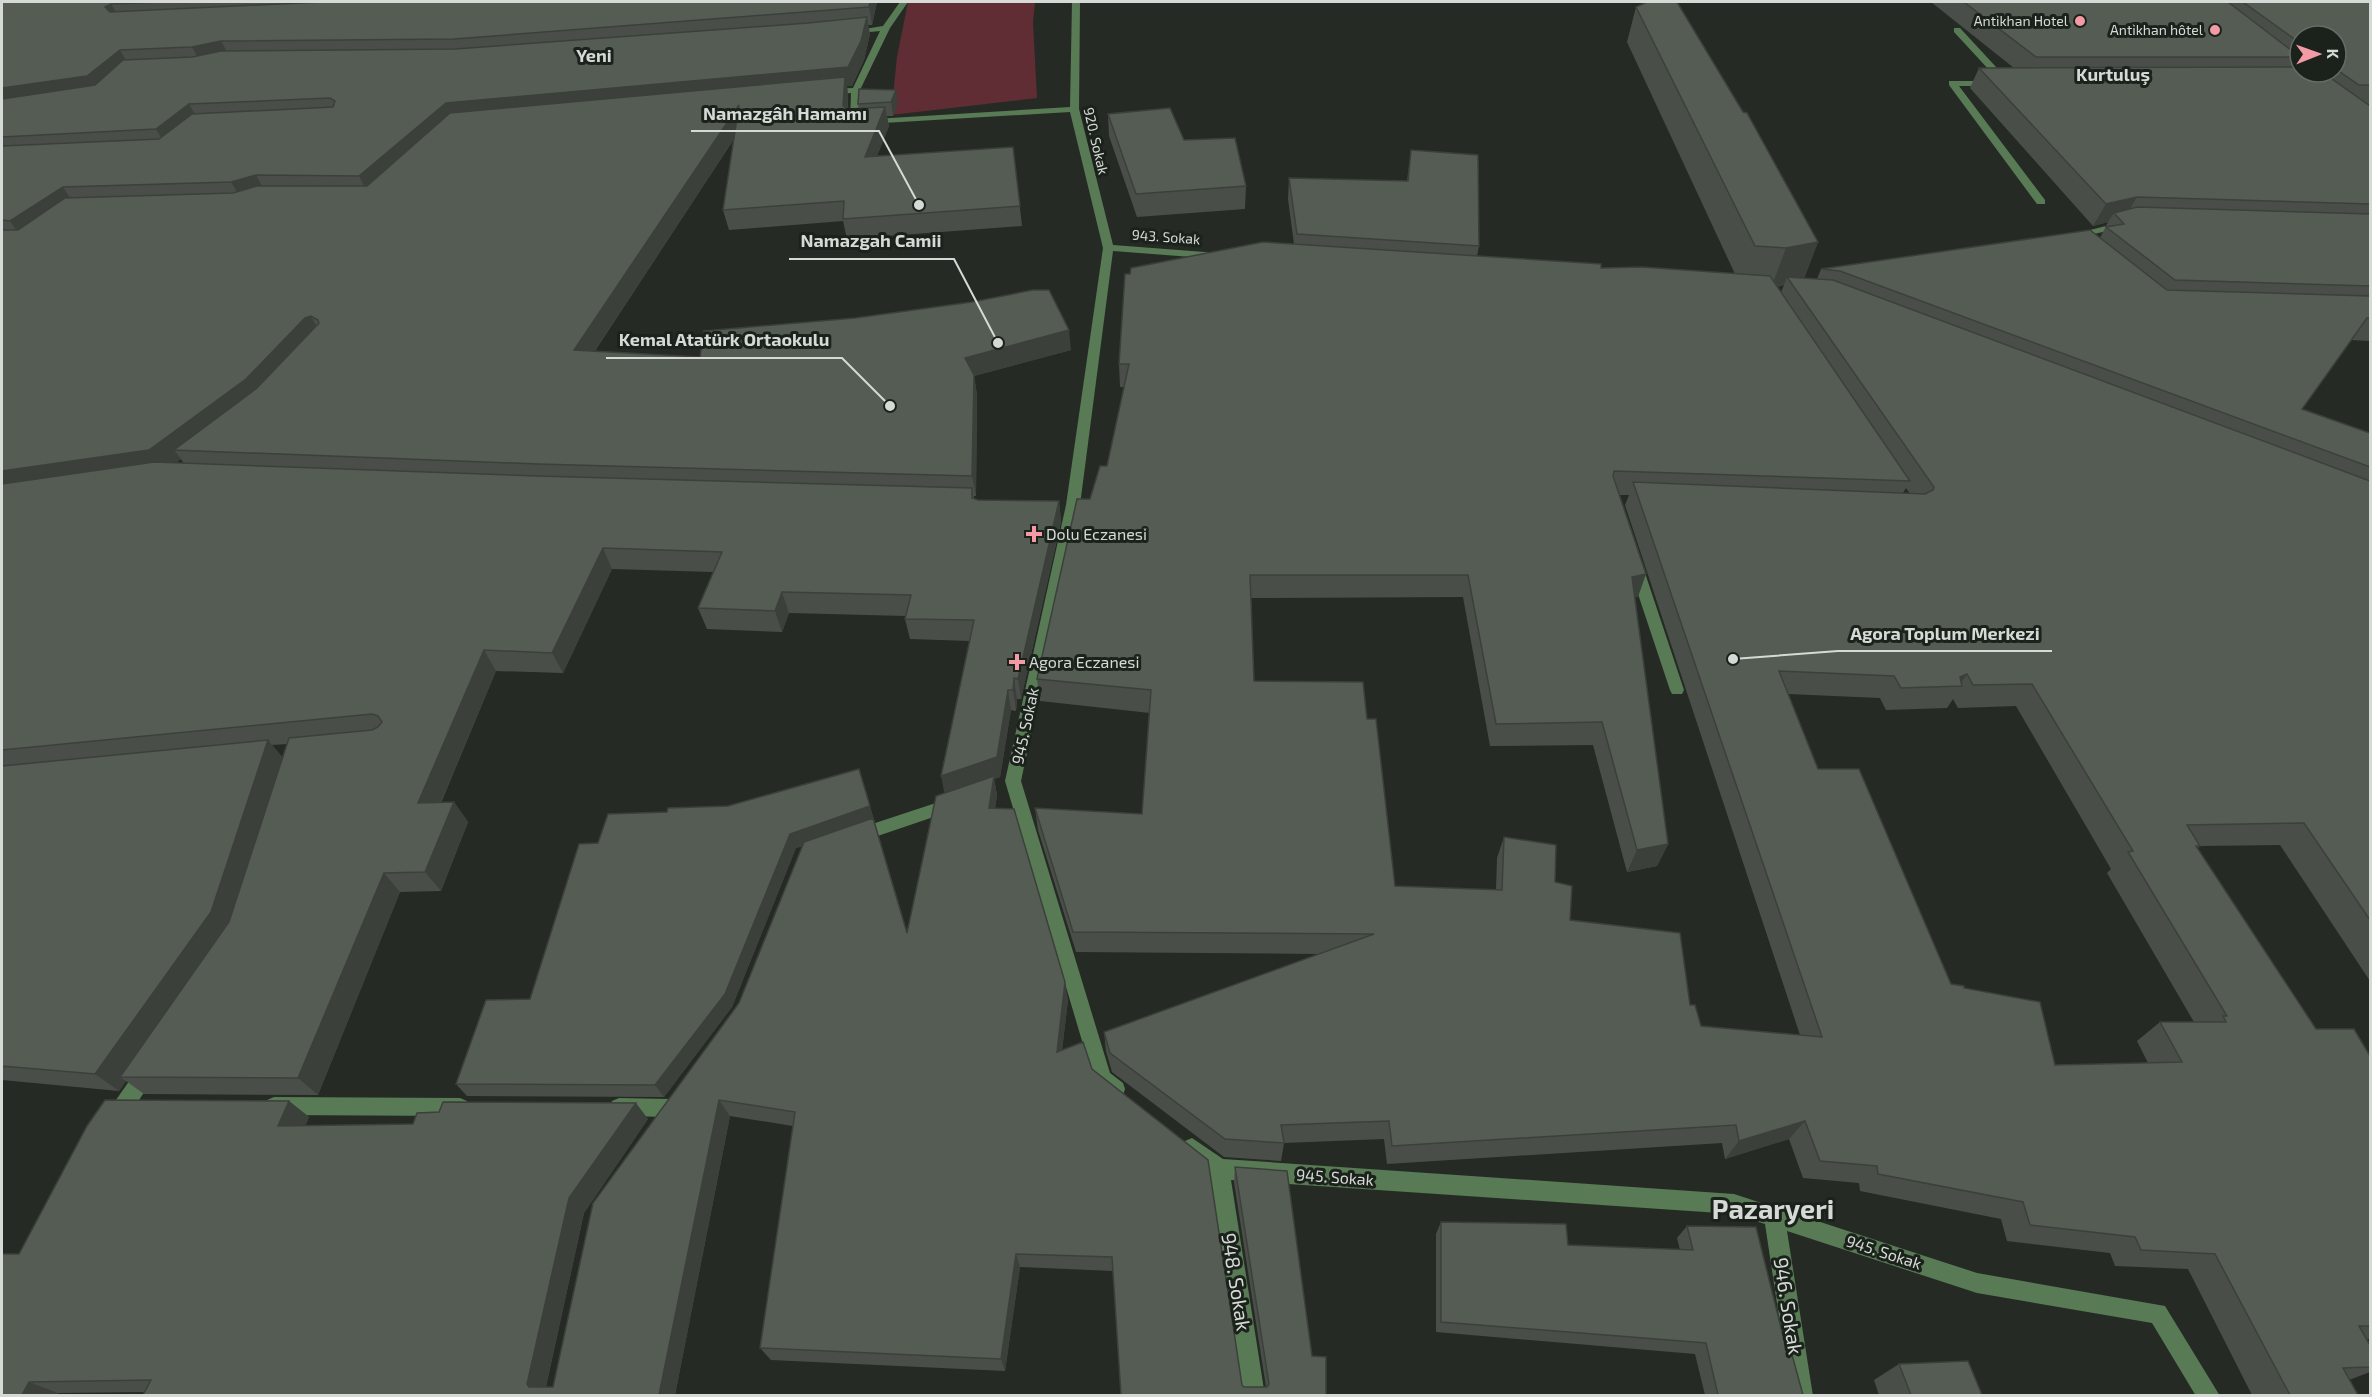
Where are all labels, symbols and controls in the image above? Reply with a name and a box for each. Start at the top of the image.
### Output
place label: Antikhan Hotel [1974,12,2069,29]
marker: Antikhan Hotel [2073,14,2087,28]
place label: Antikhan hôtel [2110,21,2204,38]
marker: Antikhan hôtel [2208,23,2222,37]
north arrow [2288,24,2348,84]
district label: Yeni [576,44,612,66]
text: K [2324,48,2343,60]
district label: Kurtuluş [2076,63,2150,86]
callout: Namazgâh Hamamı [691,95,879,131]
text: Namazgâh Hamamı [703,102,867,124]
street label: 920. Sokak [1081,106,1112,176]
callout: Namazgah Camii [789,223,954,259]
street label: 943. Sokak [1131,226,1201,247]
text: Namazgah Camii [801,229,941,251]
callout: Kemal Atatürk Ortaokulu [606,322,842,358]
text: Kemal Atatürk Ortaokulu [619,328,829,350]
place label: Dolu Eczanesi [1046,524,1147,543]
marker: Dolu Eczanesi [1027,527,1041,541]
callout: Agora Toplum Merkezi [1838,615,2052,651]
text: Agora Toplum Merkezi [1850,622,2040,644]
place label: Agora Eczanesi [1029,652,1139,671]
marker: Agora Eczanesi [1010,655,1024,669]
street label: 945. Sokak [1007,686,1042,766]
street label: 945. Sokak [1295,1164,1375,1189]
district label: Pazaryeri [1712,1192,1834,1225]
street label: 945. Sokak [1844,1230,1924,1273]
street label: 948. Sokak [1217,1231,1257,1333]
street label: 946. Sokak [1769,1256,1809,1356]

